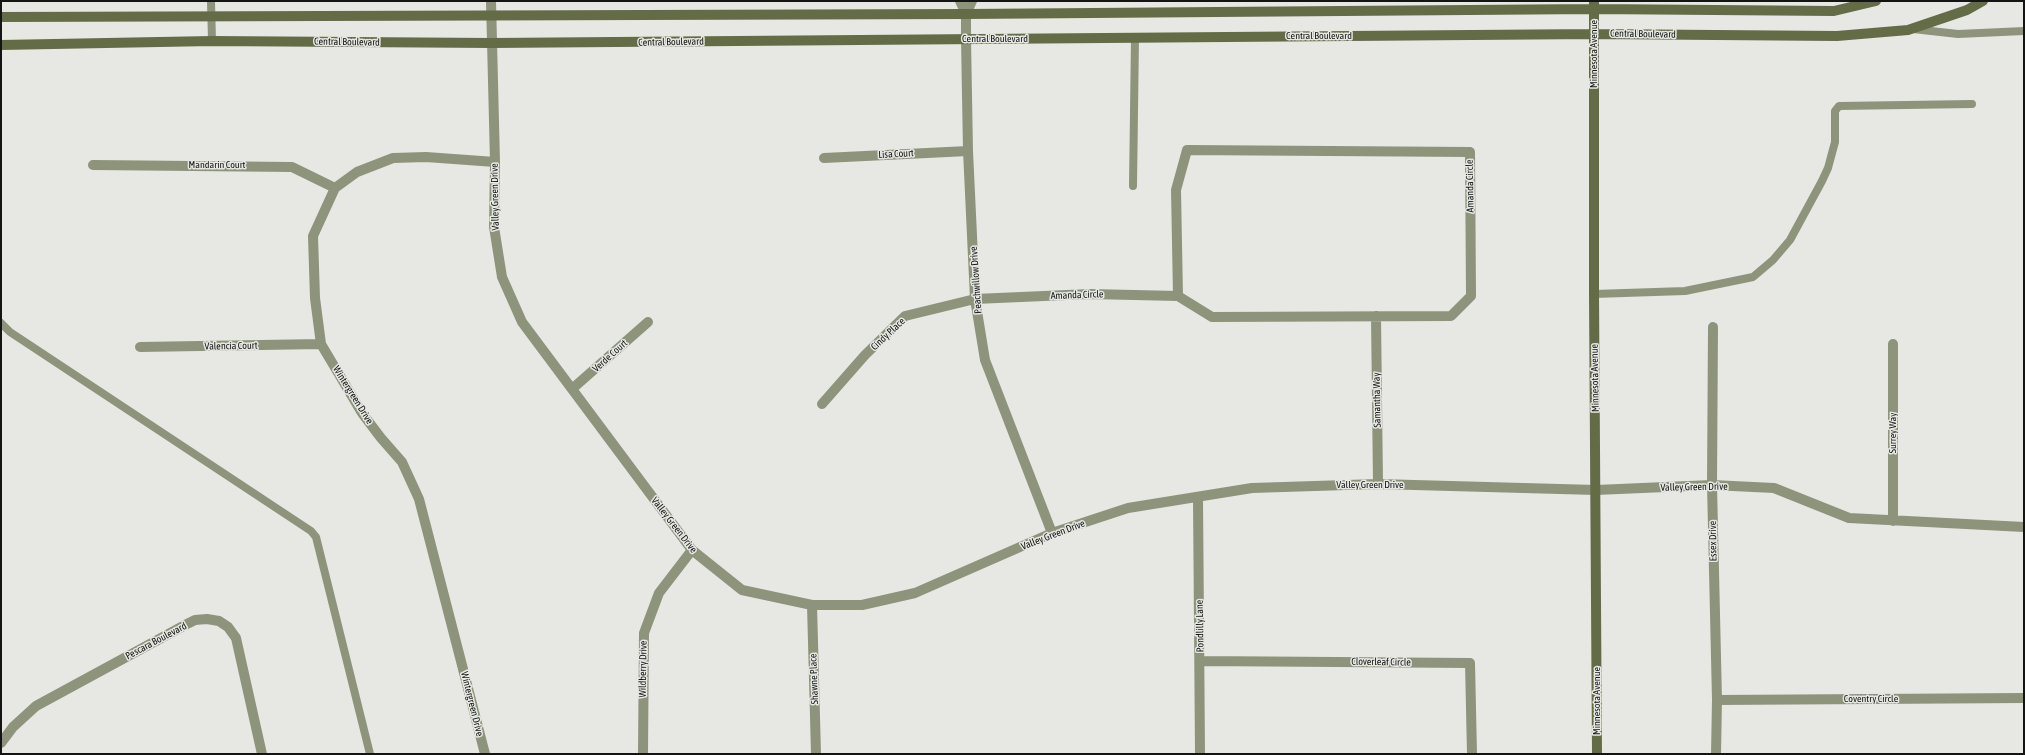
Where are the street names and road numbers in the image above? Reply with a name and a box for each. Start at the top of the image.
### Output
street label: Minnesota Avenue [1588,20,1600,88]
street label: Central Boulevard [1610,27,1676,41]
street label: Central Boulevard [1286,30,1352,42]
street label: Central Boulevard [962,33,1028,45]
street label: Central Boulevard [314,35,380,49]
street label: Central Boulevard [638,35,704,49]
street label: Lisa Court [878,147,914,161]
street label: Mandarin Court [189,159,245,171]
street label: Amanda Circle [1464,159,1476,213]
street label: Valley Green Drive [488,163,502,231]
street label: Peachwillow Drive [968,246,984,314]
street label: Amanda Circle [1050,288,1104,302]
street label: Cindy Place [868,315,908,353]
street label: Verde Court [590,337,630,375]
street label: Valencia Court [204,340,258,352]
street label: Minnesota Avenue [1588,344,1602,412]
street label: Wintergreen Drive [330,364,376,426]
street label: Samantha Way [1371,372,1383,428]
street label: Surrey Way [1887,413,1899,453]
street label: Valley Green Drive [1336,479,1404,491]
street label: Valley Green Drive [1660,480,1728,494]
street label: Valley Green Drive [649,495,699,555]
street label: Valley Green Drive [1019,517,1087,553]
street label: Essex Drive [1707,521,1719,561]
street label: Pondlilly Lane [1194,600,1206,652]
street label: Pescara Boulevard [123,620,189,662]
street label: Wildberry Drive [637,640,649,698]
street label: Shawne Place [807,653,821,705]
street label: Cloverleaf Circle [1351,655,1411,669]
street label: Minnesota Avenue [1591,667,1603,735]
street label: Wintergreen Drive [458,670,486,738]
street label: Coventry Circle [1844,693,1898,705]

